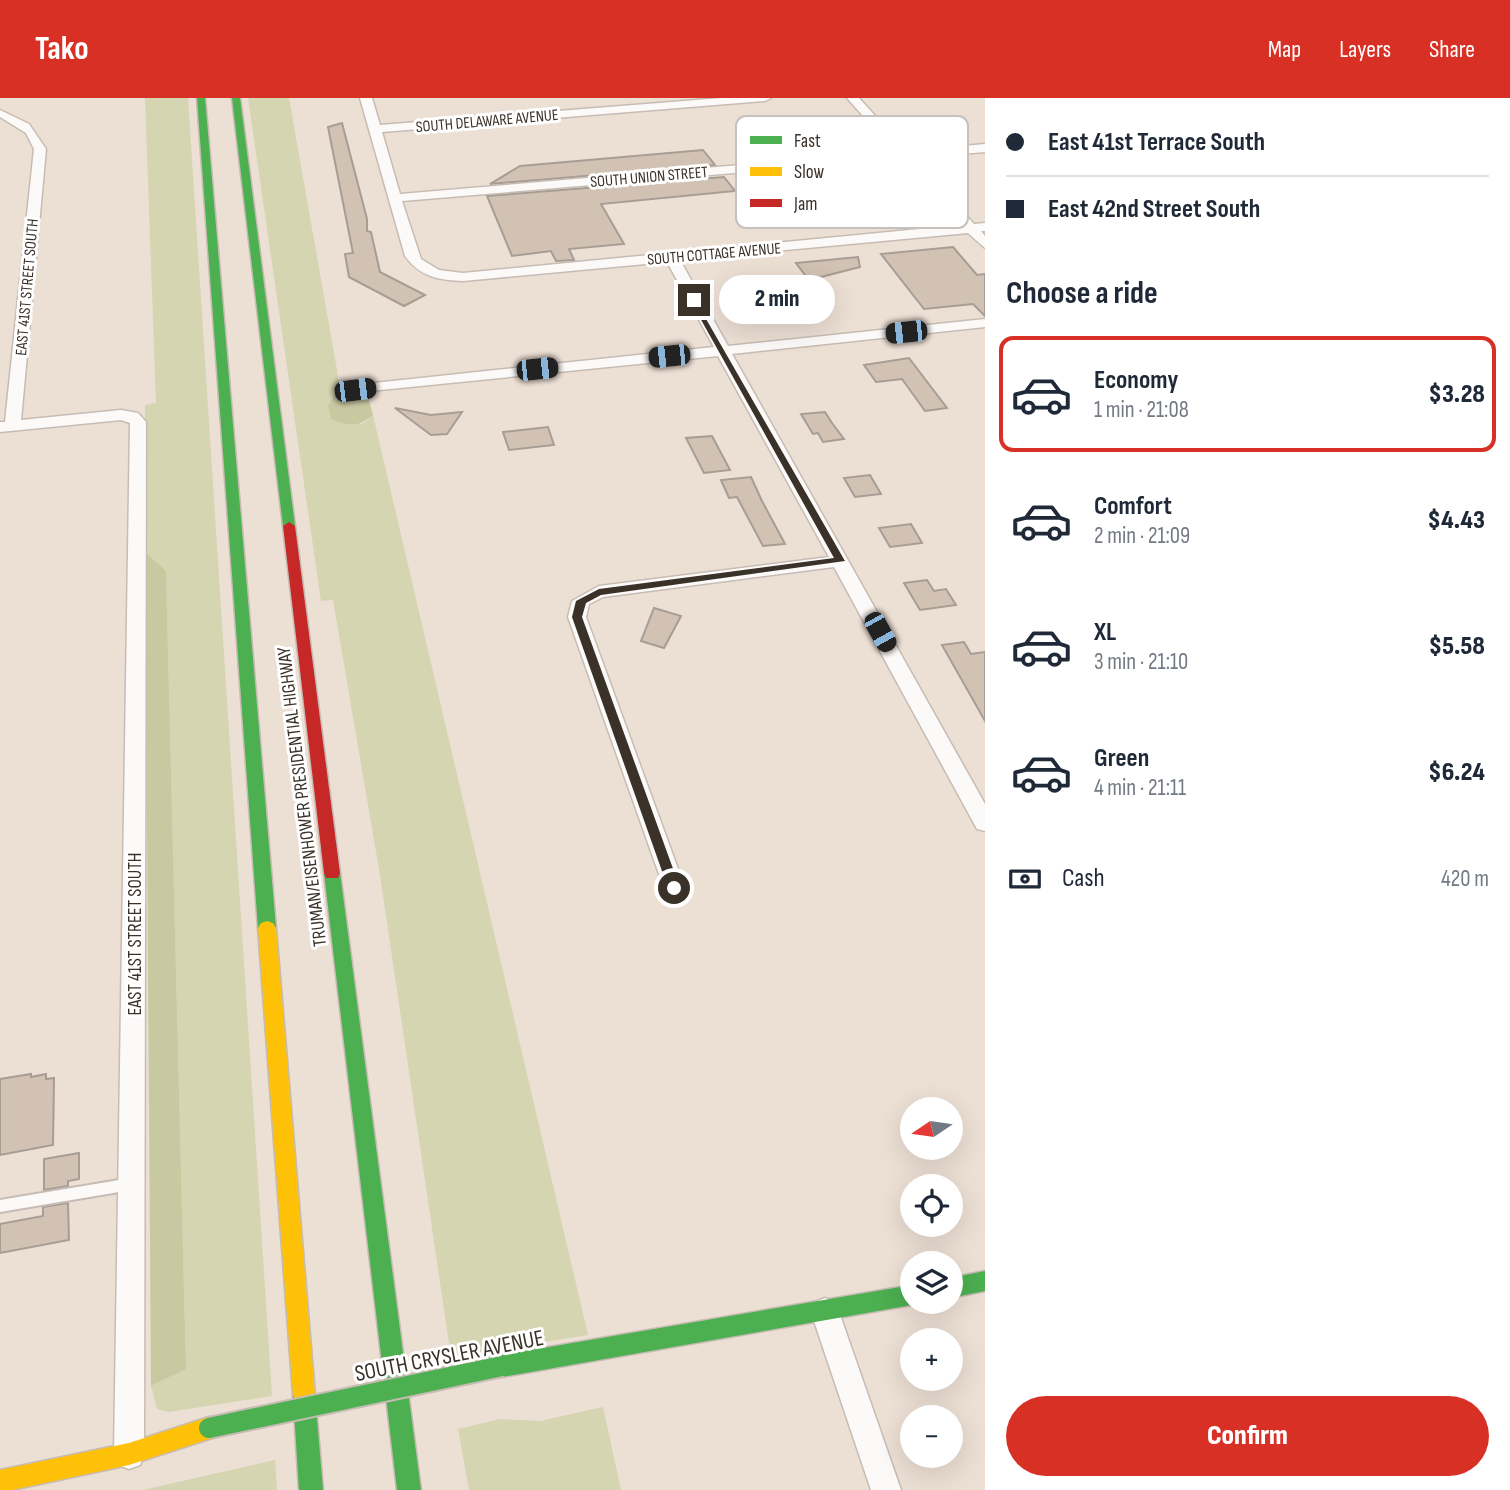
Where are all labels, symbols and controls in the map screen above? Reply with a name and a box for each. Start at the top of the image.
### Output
text: Tako [35,29,89,69]
text: Map [1268,35,1301,64]
text: Layers [1339,35,1391,64]
text: Share [1429,35,1475,64]
street label: SOUTH DELAWARE AVENUE [415,106,559,137]
legend [736,116,968,228]
text: East 41st Terrace South [1048,127,1265,158]
text: Fast [794,130,821,153]
text: Slow [794,161,824,184]
street label: SOUTH UNION STREET [590,163,709,192]
text: Jam [793,193,817,216]
text: East 42nd Street South [1048,194,1260,225]
street label: EAST 41ST STREET SOUTH [12,218,43,356]
street label: SOUTH COTTAGE AVENUE [646,239,782,270]
text: Choose a ride [1006,274,1158,313]
callout: 2 min [718,276,834,325]
route end [678,284,710,316]
text: 2 min [755,285,799,313]
car [885,319,928,345]
car [648,343,691,369]
car [516,356,559,382]
icon: car [1010,363,1073,426]
text: Economy [1094,365,1178,396]
car [333,377,378,403]
text: $3.28 [1428,379,1485,410]
text: 1 min · 21:08 [1094,396,1189,424]
icon: car [1010,489,1073,552]
text: Comfort [1094,491,1172,522]
text: $4.43 [1428,505,1485,536]
text: 2 min · 21:09 [1094,522,1190,550]
car [861,609,900,655]
icon: car [1010,615,1073,678]
text: XL [1094,617,1116,648]
text: $5.58 [1429,631,1485,662]
street label: TRUMAN/EISENHOWER PRESIDENTIAL HIGHWAY [273,646,332,948]
text: 3 min · 21:10 [1094,648,1188,676]
icon: car [1010,741,1073,804]
text: Green [1094,743,1149,774]
text: $6.24 [1428,757,1485,788]
text: 4 min · 21:11 [1094,774,1186,802]
street label: EAST 41ST STREET SOUTH [124,852,147,1016]
icon: cash [1006,860,1044,898]
text: Cash [1062,863,1105,894]
text: 420 m [1441,865,1489,893]
route start [658,872,690,904]
north arrow [900,1097,962,1160]
map controls [900,1097,963,1468]
button: locate [900,1174,963,1237]
button: layers [900,1251,963,1314]
street label: SOUTH CRYSLER AVENUE [352,1324,546,1388]
button: + [900,1328,963,1391]
button: Confirm [1006,1396,1489,1476]
button: − [900,1405,963,1468]

